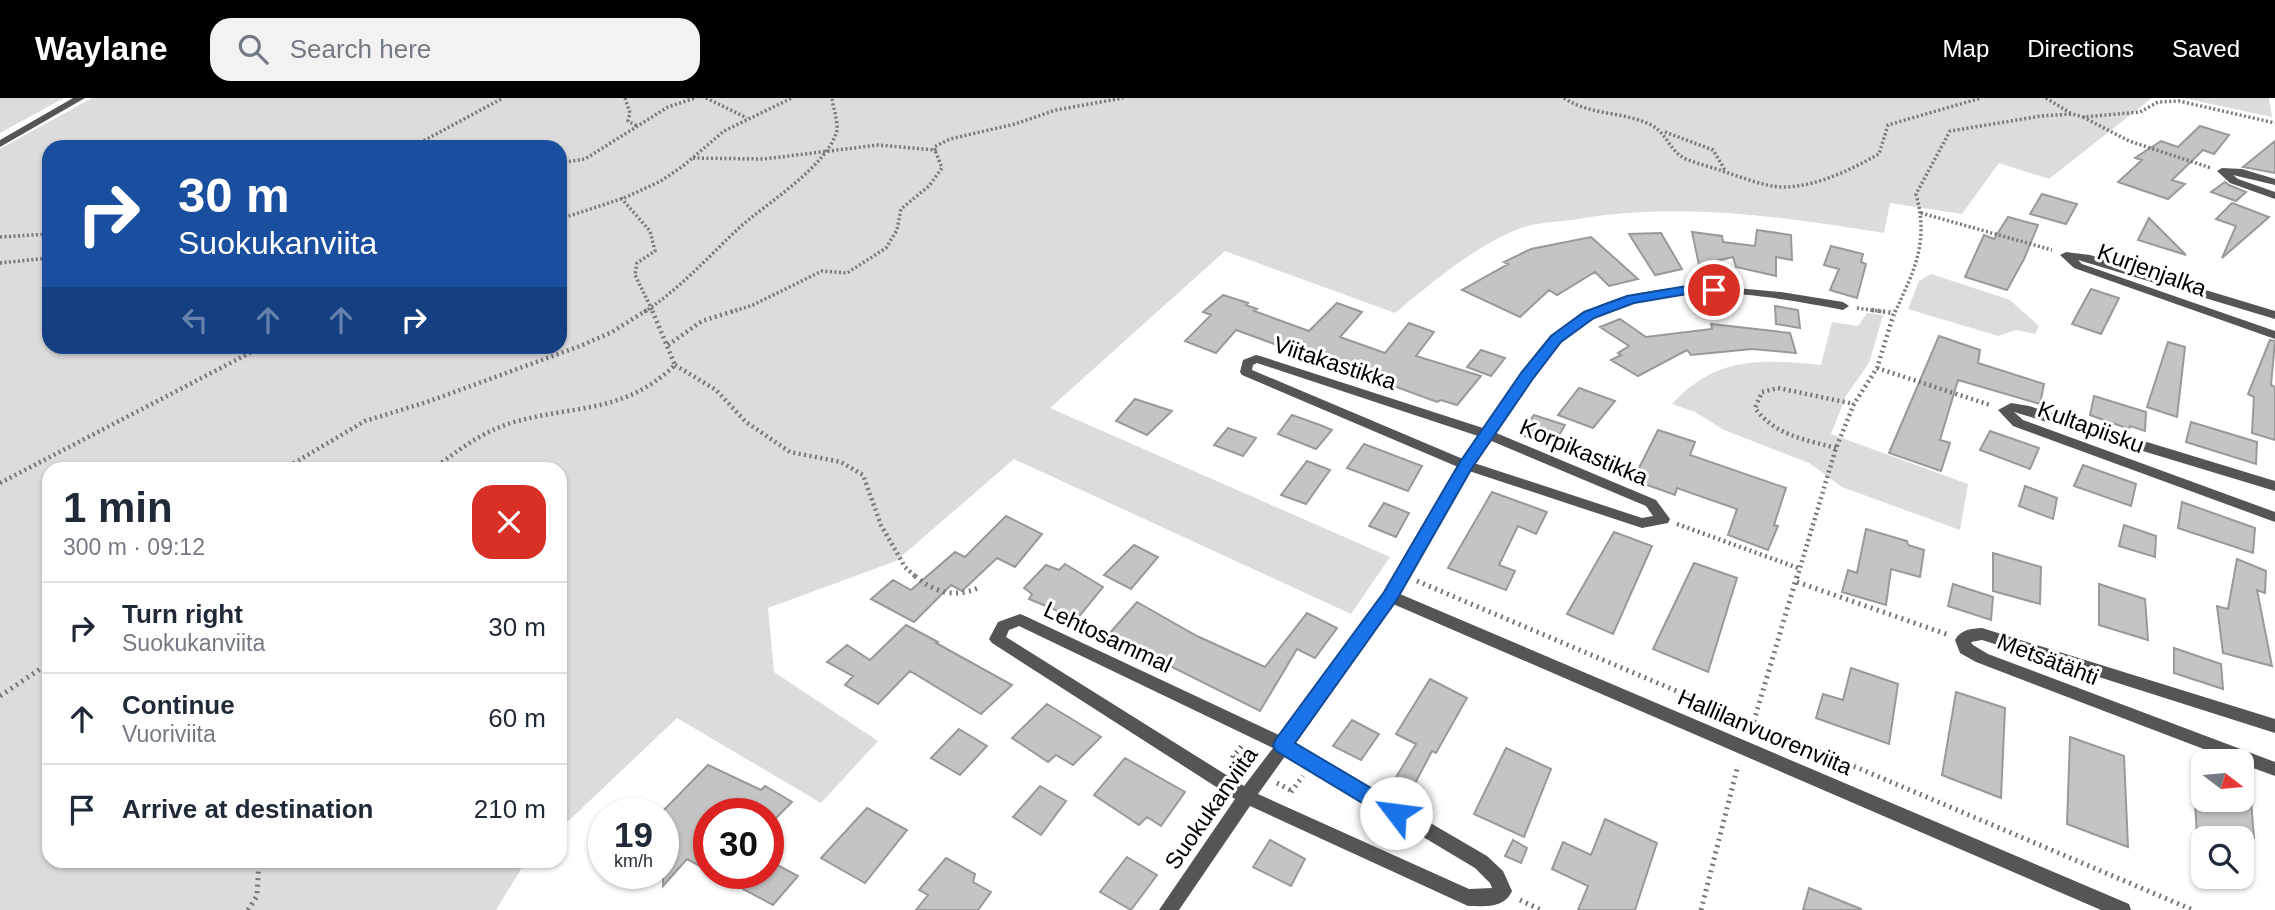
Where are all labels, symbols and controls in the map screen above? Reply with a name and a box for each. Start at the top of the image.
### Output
search box [210,18,700,81]
text: Waylane [35,30,168,67]
icon: search [234,30,272,68]
text: Search here [290,34,431,64]
text: Map [1943,35,1989,62]
text: Directions [2027,35,2134,62]
text: Saved [2172,35,2240,62]
icon: right [63,168,154,259]
text: 30 m [178,168,290,222]
text: Suokukanviita [178,225,377,261]
street label: Kurjenjalka [2094,238,2210,302]
pin [1684,260,1744,320]
icon: arrive [1695,271,1733,309]
icon: left [176,301,214,339]
icon: ahead [249,301,287,339]
icon: ahead [322,301,360,339]
icon: right [395,301,433,339]
street label: Viitakastikka [1270,331,1400,395]
street label: Kultapiisku [2034,396,2148,458]
street label: Korpikastikka [1516,413,1652,491]
text: 1 min [63,484,173,531]
button: close [472,485,546,559]
text: 300 m · 09:12 [63,534,205,560]
street label: Lehtosammal [1040,596,1176,678]
text: Turn right [122,599,243,629]
icon: right [63,609,101,647]
text: 30 m [488,612,546,642]
street label: Metsätähti [1994,628,2102,690]
text: Suokukanviita [122,630,265,656]
street label: Hallilanvuorenviita [1674,684,1856,781]
text: Continue [122,690,235,720]
icon: ahead [63,700,101,738]
text: 60 m [488,703,546,733]
text: Vuoriviita [122,721,216,747]
street label: Suokukanviita [1159,742,1263,874]
north arrow [2191,749,2254,812]
map controls [2191,749,2254,889]
position arrow [1359,776,1433,850]
icon: arrive [63,791,101,829]
text: Arrive at destination [122,794,373,824]
text: 210 m [474,794,546,824]
speed limit sign: 30 [693,798,784,889]
text: 19 [614,815,653,854]
button: search [2191,826,2254,889]
text: km/h [614,851,653,871]

